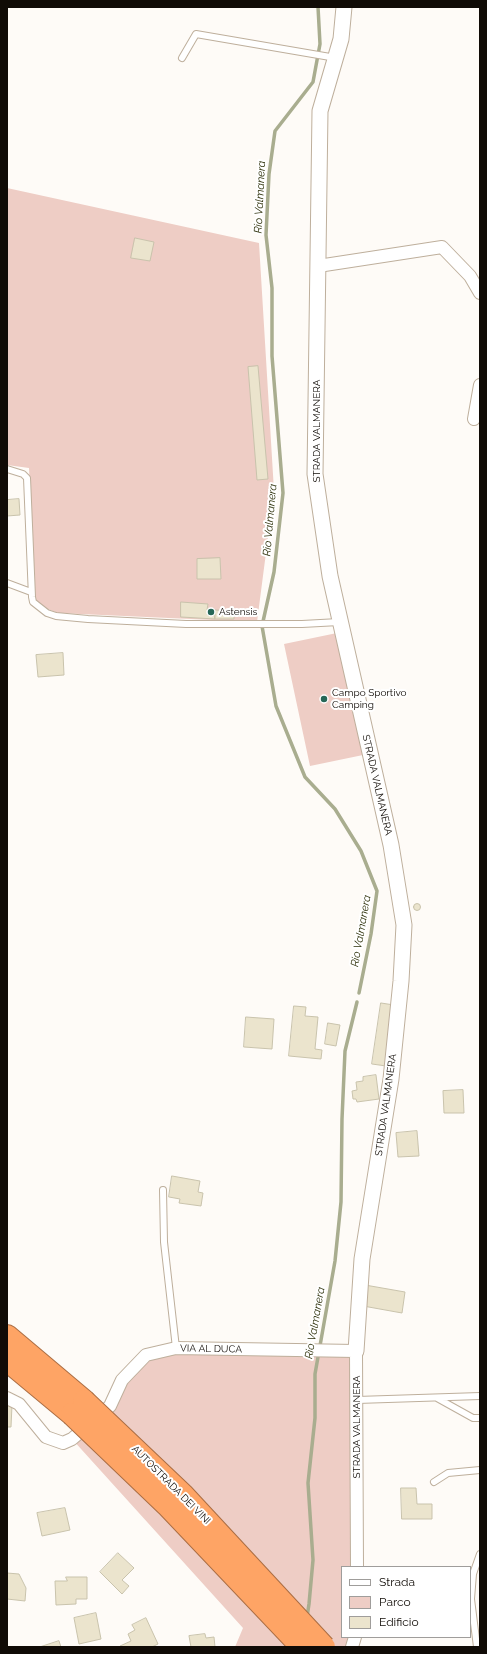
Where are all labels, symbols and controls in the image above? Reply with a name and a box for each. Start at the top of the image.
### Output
water label: Rio Valmanera [252,160,268,234]
street label: STRADA VALMANERA [311,379,323,483]
water label: Rio Valmanera [260,483,280,557]
place label: Astensis [219,606,257,618]
marker: Astensis [206,607,216,617]
place label: Campo Sportivo Camping [332,687,406,710]
marker: Campo Sportivo Camping [319,694,329,704]
street label: STRADA VALMANERA [360,733,394,837]
water label: Rio Valmanera [348,894,374,968]
street label: STRADA VALMANERA [373,1053,399,1157]
water label: Rio Valmanera [302,1286,328,1360]
street label: VIA AL DUCA [180,1342,242,1356]
street label: STRADA VALMANERA [351,1375,363,1479]
street label: AUTOSTRADA DEI VINI [129,1443,213,1527]
legend [341,1566,471,1638]
text: Strada [379,1575,415,1589]
text: Parco [379,1595,411,1609]
text: Edificio [379,1615,419,1629]

